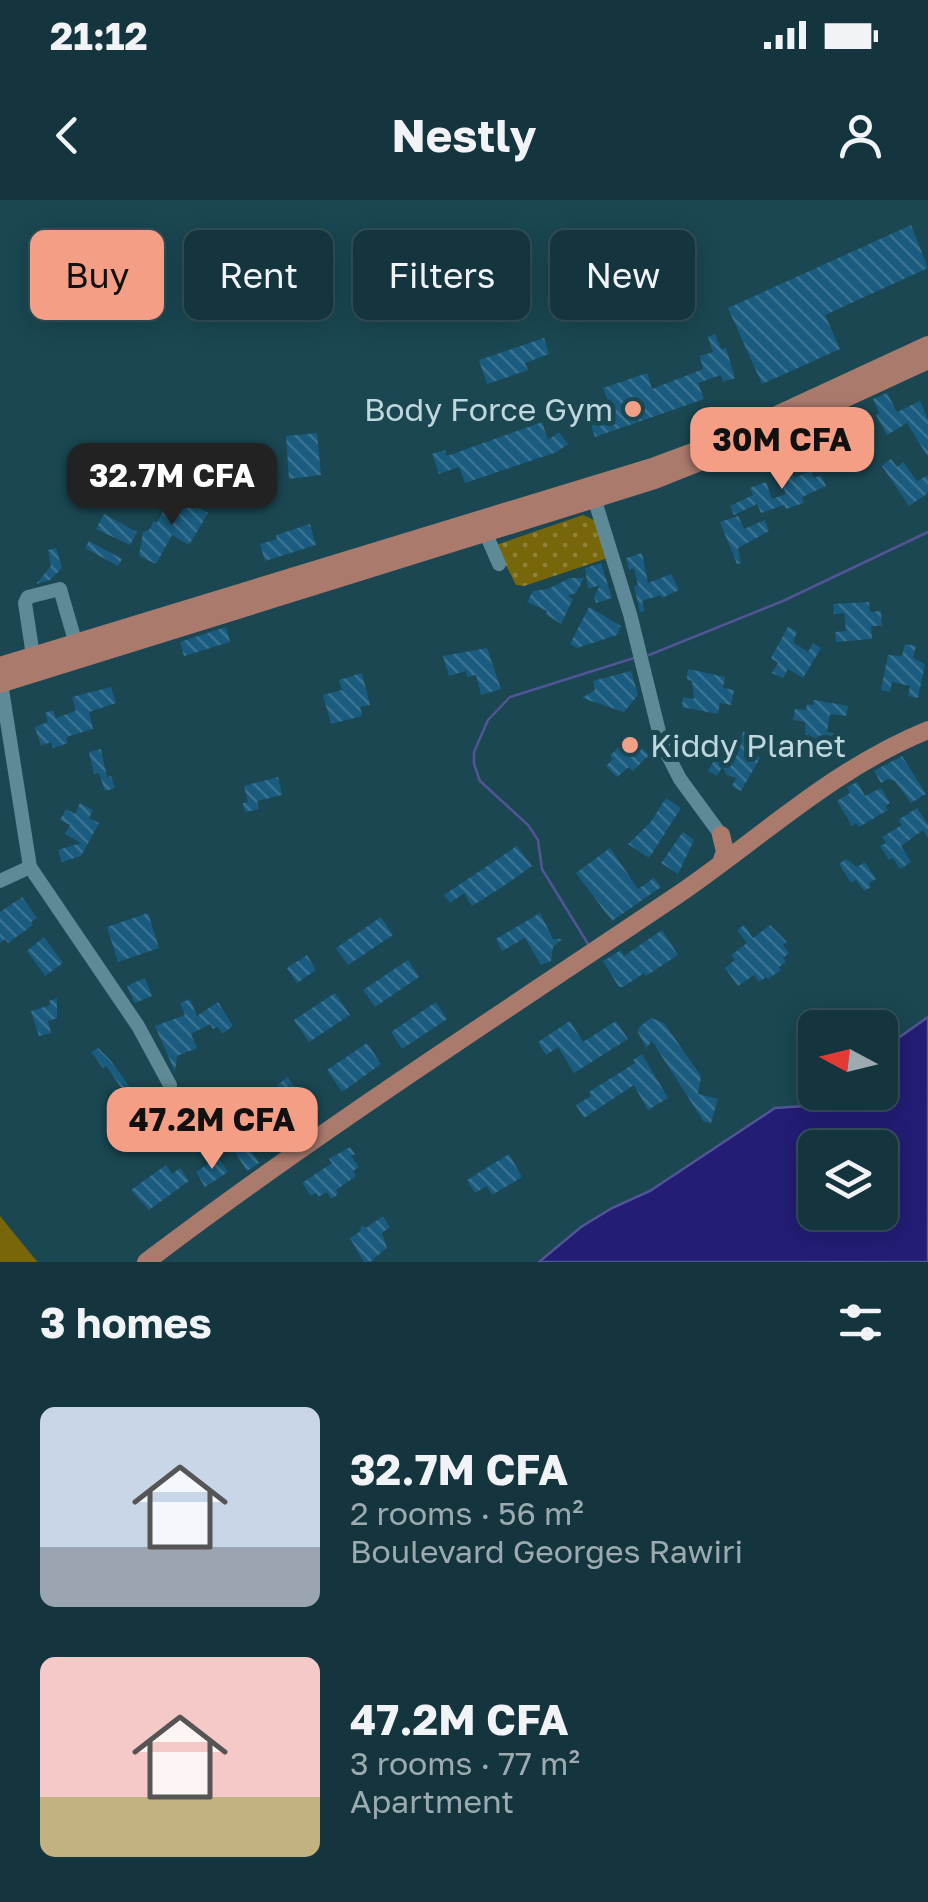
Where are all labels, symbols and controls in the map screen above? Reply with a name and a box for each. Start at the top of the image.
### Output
text: 21:12 [50,13,148,58]
icon: back [40,108,95,163]
text: Nestly [392,108,536,162]
icon: person [833,108,888,163]
chip: Buy [30,230,164,320]
chip: Rent [184,230,333,320]
chip: Filters [353,230,530,320]
chip: New [550,230,695,320]
place label: Body Force Gym [364,390,613,428]
marker: Body Force Gym [622,398,644,420]
pin: 30M CFA [690,407,874,492]
text: 30M CFA [712,420,852,458]
pin: 32.7M CFA [58,443,286,528]
text: 32.7M CFA [89,456,255,494]
place label: Kiddy Planet [650,726,846,764]
marker: Kiddy Planet [619,734,641,756]
north arrow [798,1010,898,1110]
map controls [798,1010,898,1230]
pin: 47.2M CFA [98,1087,326,1172]
text: 47.2M CFA [129,1100,295,1138]
button: layers [798,1130,898,1230]
icon: filters [833,1295,888,1350]
text: 3 homes [40,1297,212,1347]
text: 32.7M CFA [350,1444,568,1494]
icon: home [120,1447,240,1567]
text: 2 rooms · 56 m² [350,1494,584,1532]
text: Boulevard Georges Rawiri [350,1532,743,1570]
text: 47.2M CFA [350,1694,569,1744]
icon: home [120,1697,240,1817]
text: 3 rooms · 77 m² [350,1744,580,1782]
text: Apartment [350,1782,514,1820]

